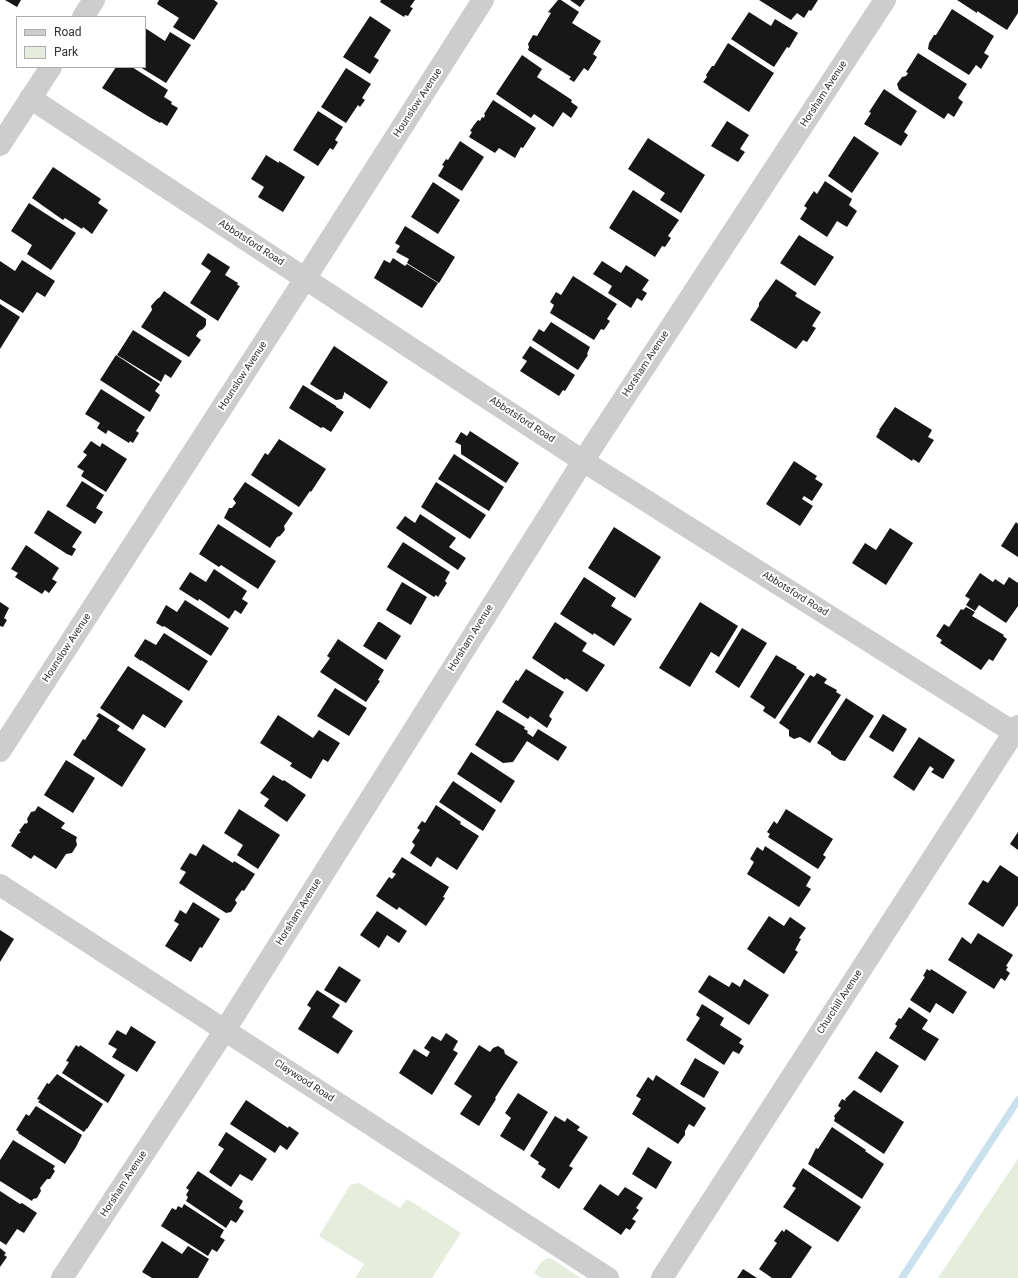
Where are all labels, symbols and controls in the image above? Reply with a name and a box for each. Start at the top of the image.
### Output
legend [16,16,146,68]
text: Road [54,25,82,39]
text: Park [54,45,78,59]
street label: Horsham Avenue [798,59,850,129]
street label: Hounslow Avenue [391,66,445,140]
street label: Abbotsford Road [216,217,286,269]
street label: Horsham Avenue [620,329,672,399]
street label: Hounslow Avenue [216,339,270,413]
street label: Abbotsford Road [487,394,557,446]
street label: Abbotsford Road [760,569,830,619]
street label: Horsham Avenue [446,602,496,674]
street label: Hounslow Avenue [40,611,94,685]
street label: Horsham Avenue [274,876,324,948]
street label: Churchill Avenue [815,968,865,1036]
street label: Claywood Road [272,1057,336,1105]
street label: Horsham Avenue [98,1149,150,1219]

